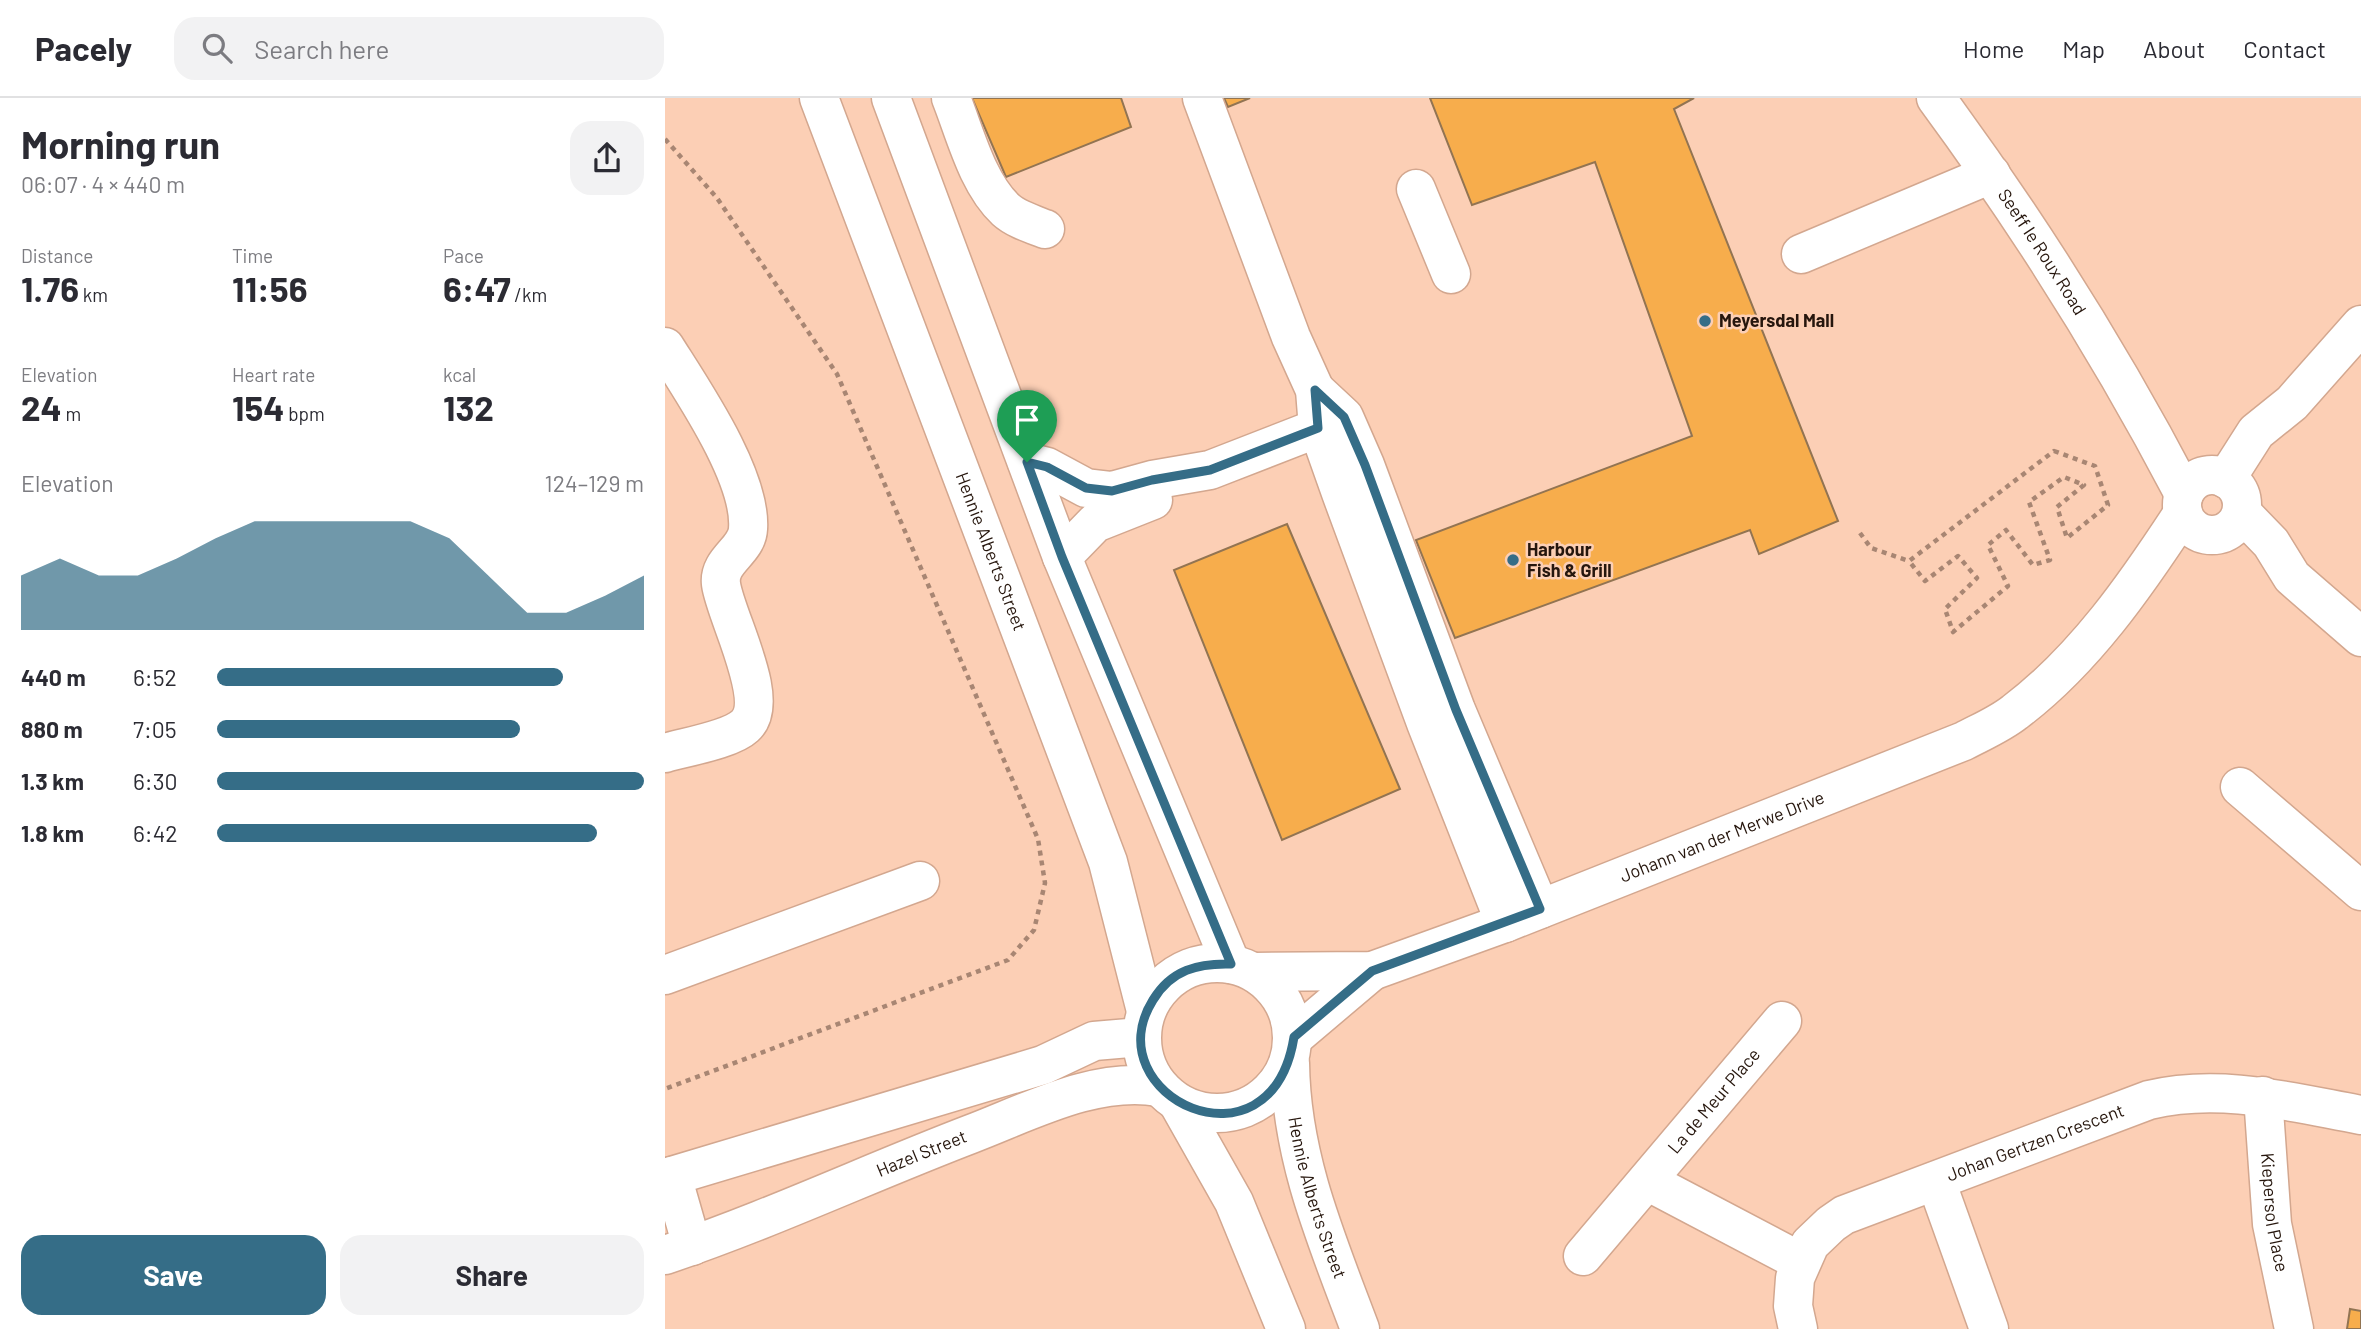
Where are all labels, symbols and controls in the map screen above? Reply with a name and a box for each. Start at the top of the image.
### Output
search box [174,17,664,80]
text: Pacely [35,28,132,68]
icon: search [198,29,236,67]
text: Search here [254,33,389,64]
text: Home [1963,34,2024,63]
text: Map [2062,34,2105,63]
text: About [2143,34,2205,63]
text: Contact [2243,34,2326,63]
text: Morning run [21,121,220,167]
button: share [570,121,644,195]
text: 06:07 · 4 × 440 m [21,170,185,198]
street label: Seeff le Roux Road [1994,184,2092,319]
text: Distance [21,244,93,267]
text: Time [232,244,273,267]
text: Pace [443,244,484,267]
text: 1.76 [21,267,79,309]
text: 11:56 [232,267,307,309]
text: 6:47 [443,267,511,309]
text: km [79,283,108,306]
text: /km [511,283,547,306]
place label: Meyersdal Mall [1719,309,1834,331]
marker: Meyersdal Mall [1697,313,1713,329]
text: Elevation [21,363,98,386]
text: Heart rate [232,363,315,386]
text: kcal [443,363,476,386]
text: 24 [21,386,62,428]
text: 154 [232,386,284,428]
text: 132 [443,386,494,428]
pin [997,390,1057,462]
icon: arrive [1008,401,1046,439]
text: m [62,402,81,425]
text: bpm [284,402,325,425]
text: Elevation [21,469,114,497]
text: 124–129 m [545,469,644,497]
street label: Hennie Alberts Street [952,469,1032,634]
place label: Harbour Fish & Grill [1527,538,1612,581]
marker: Harbour Fish & Grill [1505,552,1521,568]
text: 440 m [21,663,86,691]
text: 6:52 [133,663,177,691]
text: 880 m [21,715,83,743]
text: 7:05 [133,715,177,743]
text: 1.3 km [21,767,84,795]
text: 6:30 [133,767,177,795]
street label: Johann van der Merwe Drive [1616,786,1827,886]
text: 1.8 km [21,819,84,847]
text: 6:42 [133,819,178,847]
street label: La de Meur Place [1663,1043,1764,1158]
street label: Johan Gertzen Crescent [1943,1098,2127,1185]
street label: Hennie Alberts Street [1284,1115,1352,1281]
street label: Hazel Street [873,1125,970,1181]
street label: Kiepersol Place [2257,1152,2294,1274]
button: Save [21,1235,326,1315]
button: Share [340,1235,644,1315]

